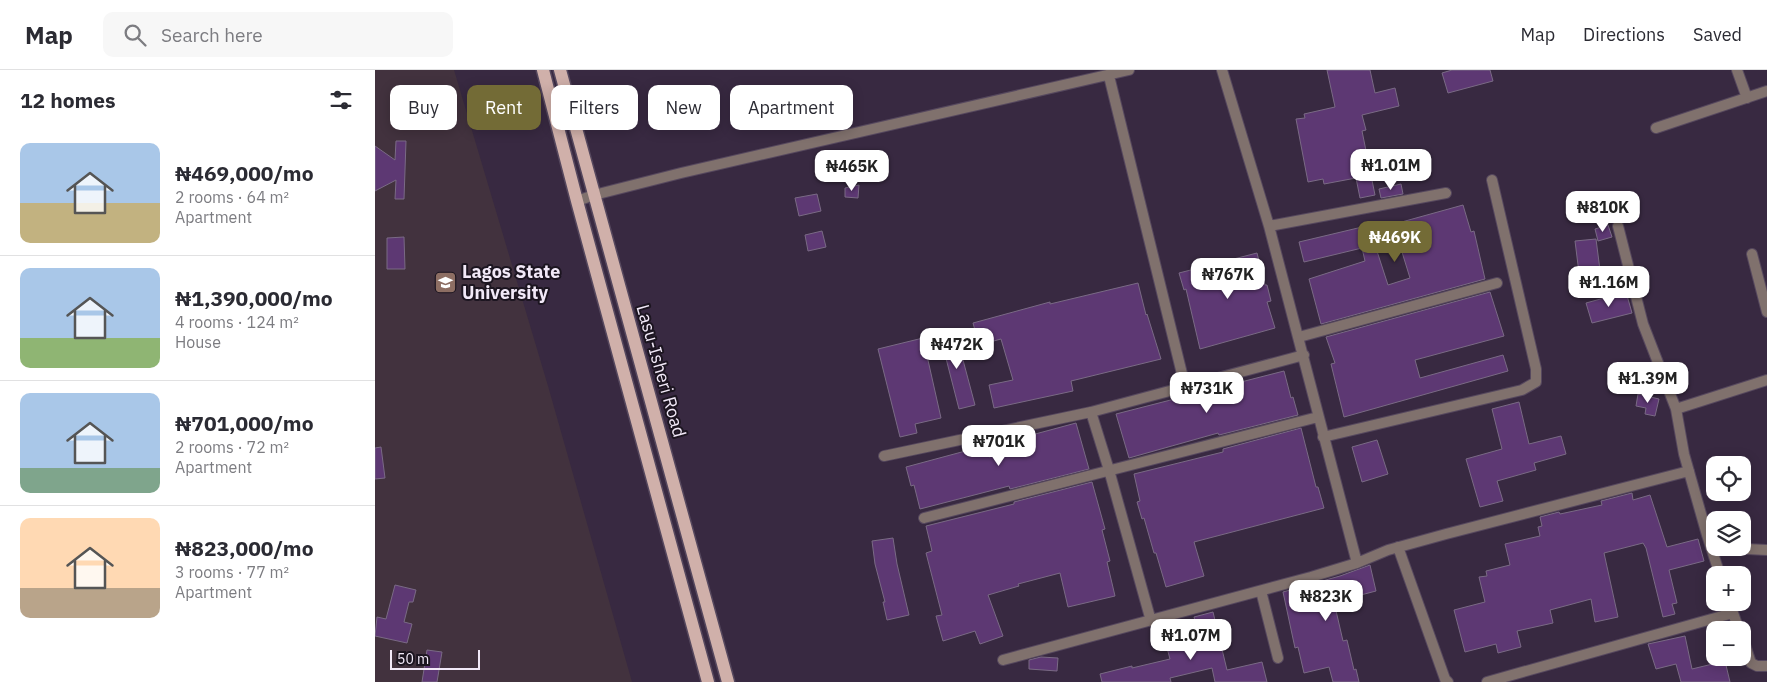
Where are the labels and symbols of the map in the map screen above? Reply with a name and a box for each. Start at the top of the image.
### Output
pin: ₦1.01M [1350,148,1432,191]
pin: ₦465K [817,150,887,192]
pin: ₦810K [1568,190,1638,233]
pin: ₦469K [1360,220,1430,263]
pin: ₦767K [1193,258,1263,300]
place label: Lagos State University [462,260,560,304]
pin: ₦1.16M [1568,266,1650,308]
school or university icon: Lagos State University [434,270,458,294]
street label: Lasu-Isheri Road [632,302,691,440]
pin: ₦472K [922,328,992,370]
pin: ₦1.39M [1607,362,1689,404]
pin: ₦731K [1172,372,1242,414]
pin: ₦701K [964,424,1034,467]
pin: ₦823K [1291,580,1361,622]
pin: ₦1.07M [1150,618,1232,661]
scale bar [390,647,480,670]

